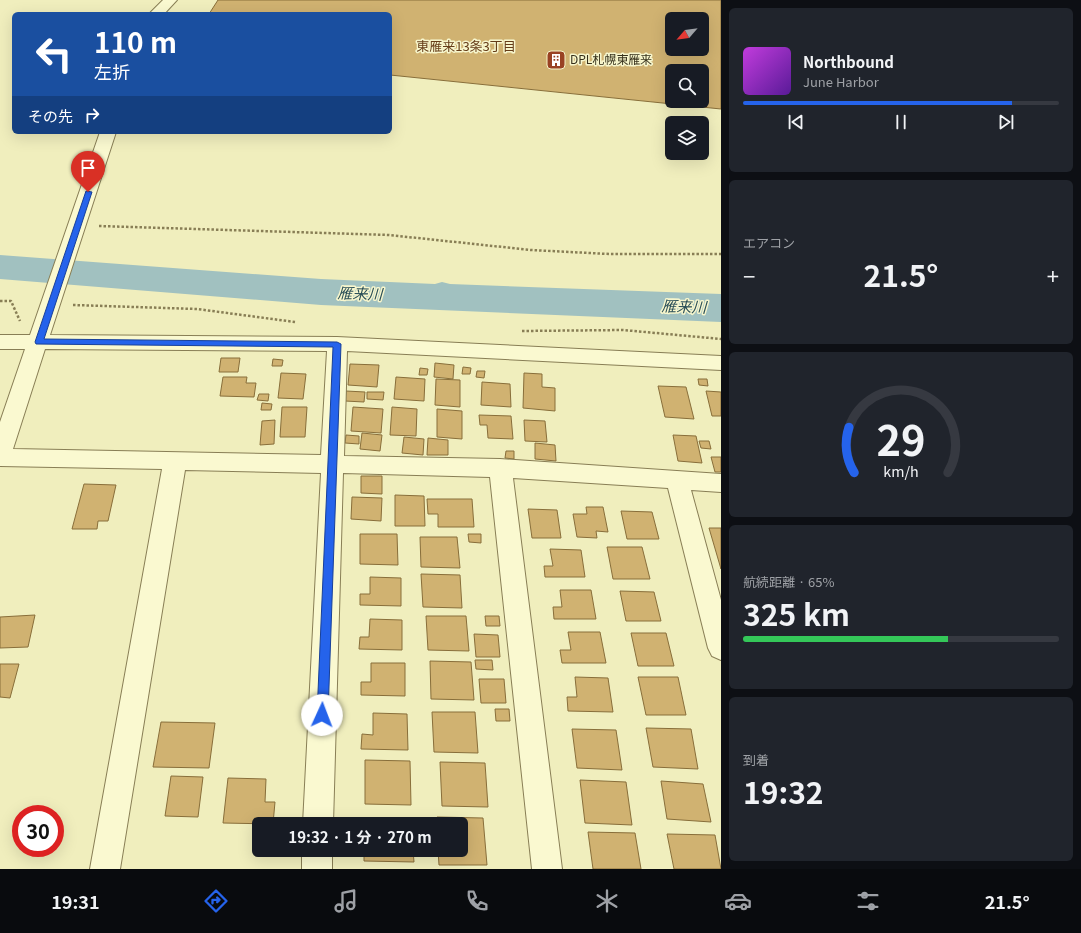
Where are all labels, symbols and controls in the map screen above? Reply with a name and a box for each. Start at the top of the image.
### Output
north arrow [665,12,709,56]
map controls [665,12,709,160]
text: 110 m [94,21,177,61]
icon: left [28,28,80,80]
district label: 東雁来13条3丁目 [416,36,516,55]
building icon: DPL札幌東雁来 [545,49,567,71]
place label: DPL札幌東雁来 [570,50,652,67]
text: Northbound [803,51,894,72]
text: 左折 [94,58,130,84]
button: search [665,64,709,108]
text: June Harbor [803,72,879,91]
icon: right [81,104,103,126]
text: その先 [28,105,73,126]
icon: previous [785,111,807,133]
icon: pause [890,111,912,133]
icon: next [995,111,1017,133]
button: layers [665,116,709,160]
pin [71,151,105,192]
icon: arrive [77,157,99,179]
text: エアコン [743,233,795,252]
text: 21.5° [864,252,938,296]
text: − [743,259,755,291]
text: + [1047,259,1059,291]
water label: 雁来川 [337,281,385,304]
water label: 雁来川 [661,294,709,317]
text: 29 [876,407,926,467]
text: km/h [883,459,919,480]
text: 航続距離 · 65% [743,572,835,591]
text: 325 km [743,591,850,635]
position arrow [301,694,343,736]
text: 到着 [743,750,769,769]
text: 19:32 [743,769,824,813]
speed limit sign: 30 [12,805,64,857]
text: 19:32 · 1 分 · 270 m [288,826,432,847]
icon: directions [202,887,230,915]
icon: music [332,887,360,915]
icon: phone [463,887,491,915]
icon: climate [593,887,621,915]
icon: car [724,887,752,915]
icon: filters [854,887,882,915]
text: 19:31 [51,888,100,914]
text: 21.5° [985,888,1030,914]

